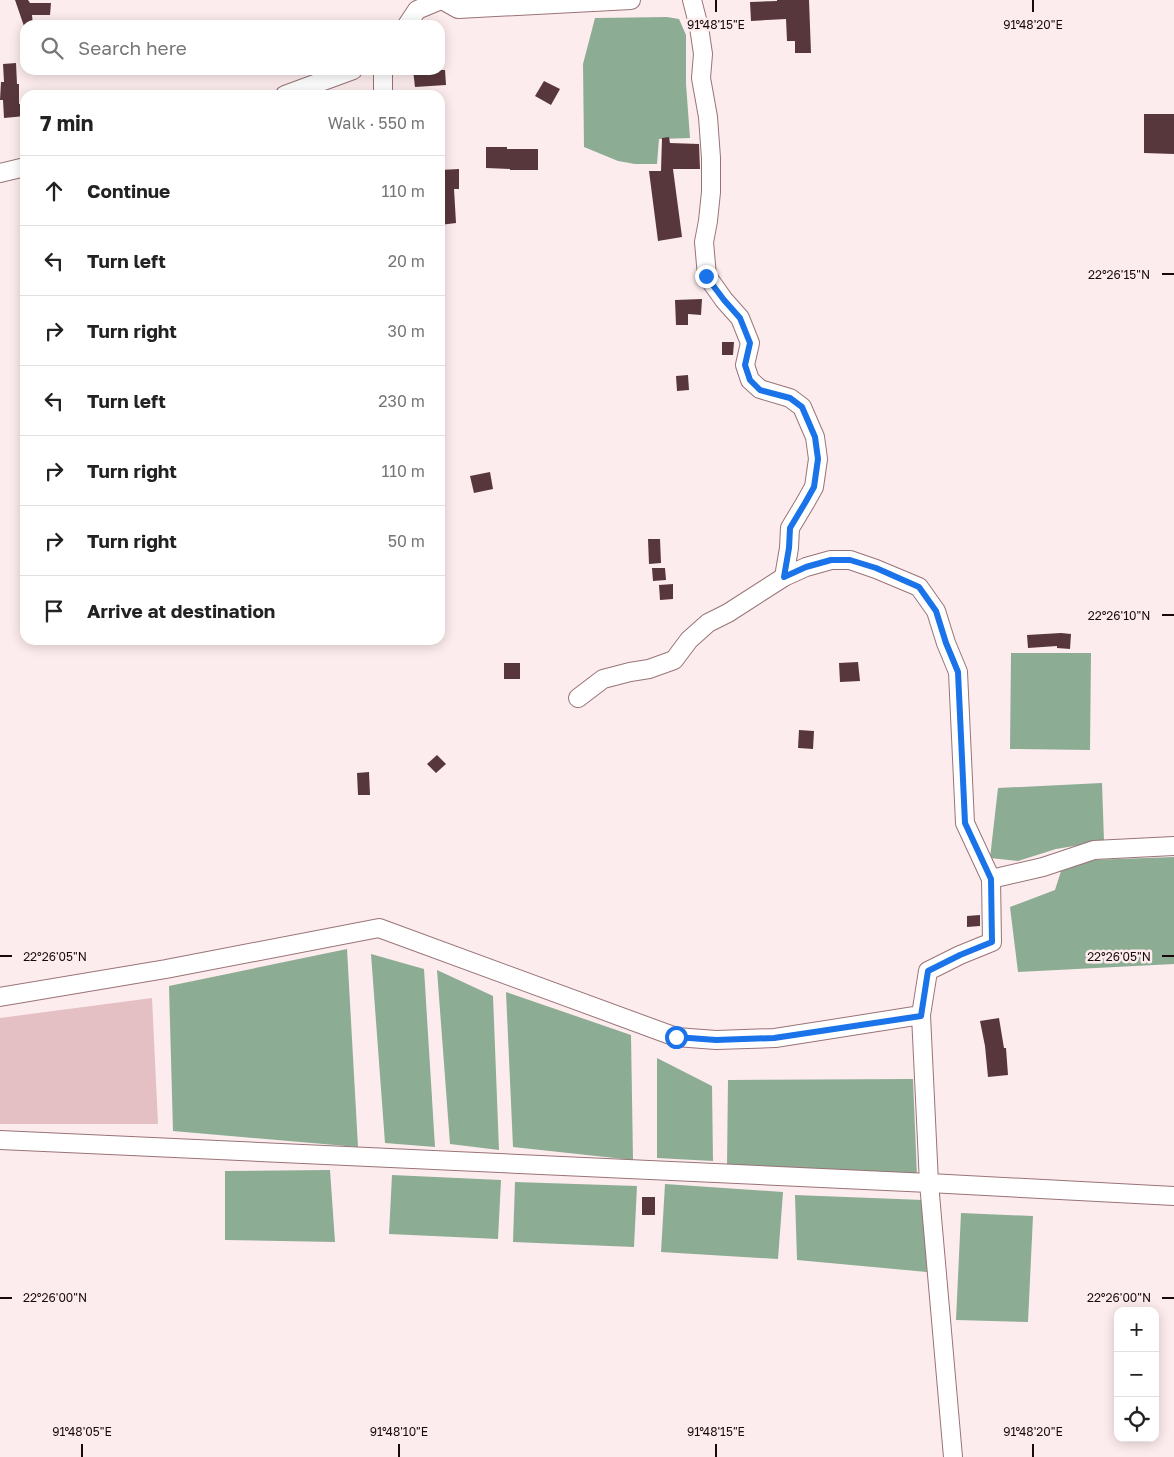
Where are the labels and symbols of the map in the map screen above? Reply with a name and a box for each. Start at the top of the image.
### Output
text: 91°48'15"E [687,17,745,32]
text: 91°48'20"E [1003,17,1063,32]
route end [695,265,718,288]
text: 22°26'15"N [1088,267,1150,282]
text: 22°26'10"N [1088,608,1150,623]
text: 22°26'05"N [23,949,87,964]
text: 22°26'05"N [1087,949,1151,964]
route start [665,1026,688,1049]
text: 22°26'00"N [23,1290,87,1305]
text: 22°26'00"N [1087,1290,1151,1305]
text: 91°48'05"E [52,1424,112,1439]
text: 91°48'10"E [370,1424,428,1439]
text: 91°48'15"E [687,1424,745,1439]
text: 91°48'20"E [1003,1424,1063,1439]

